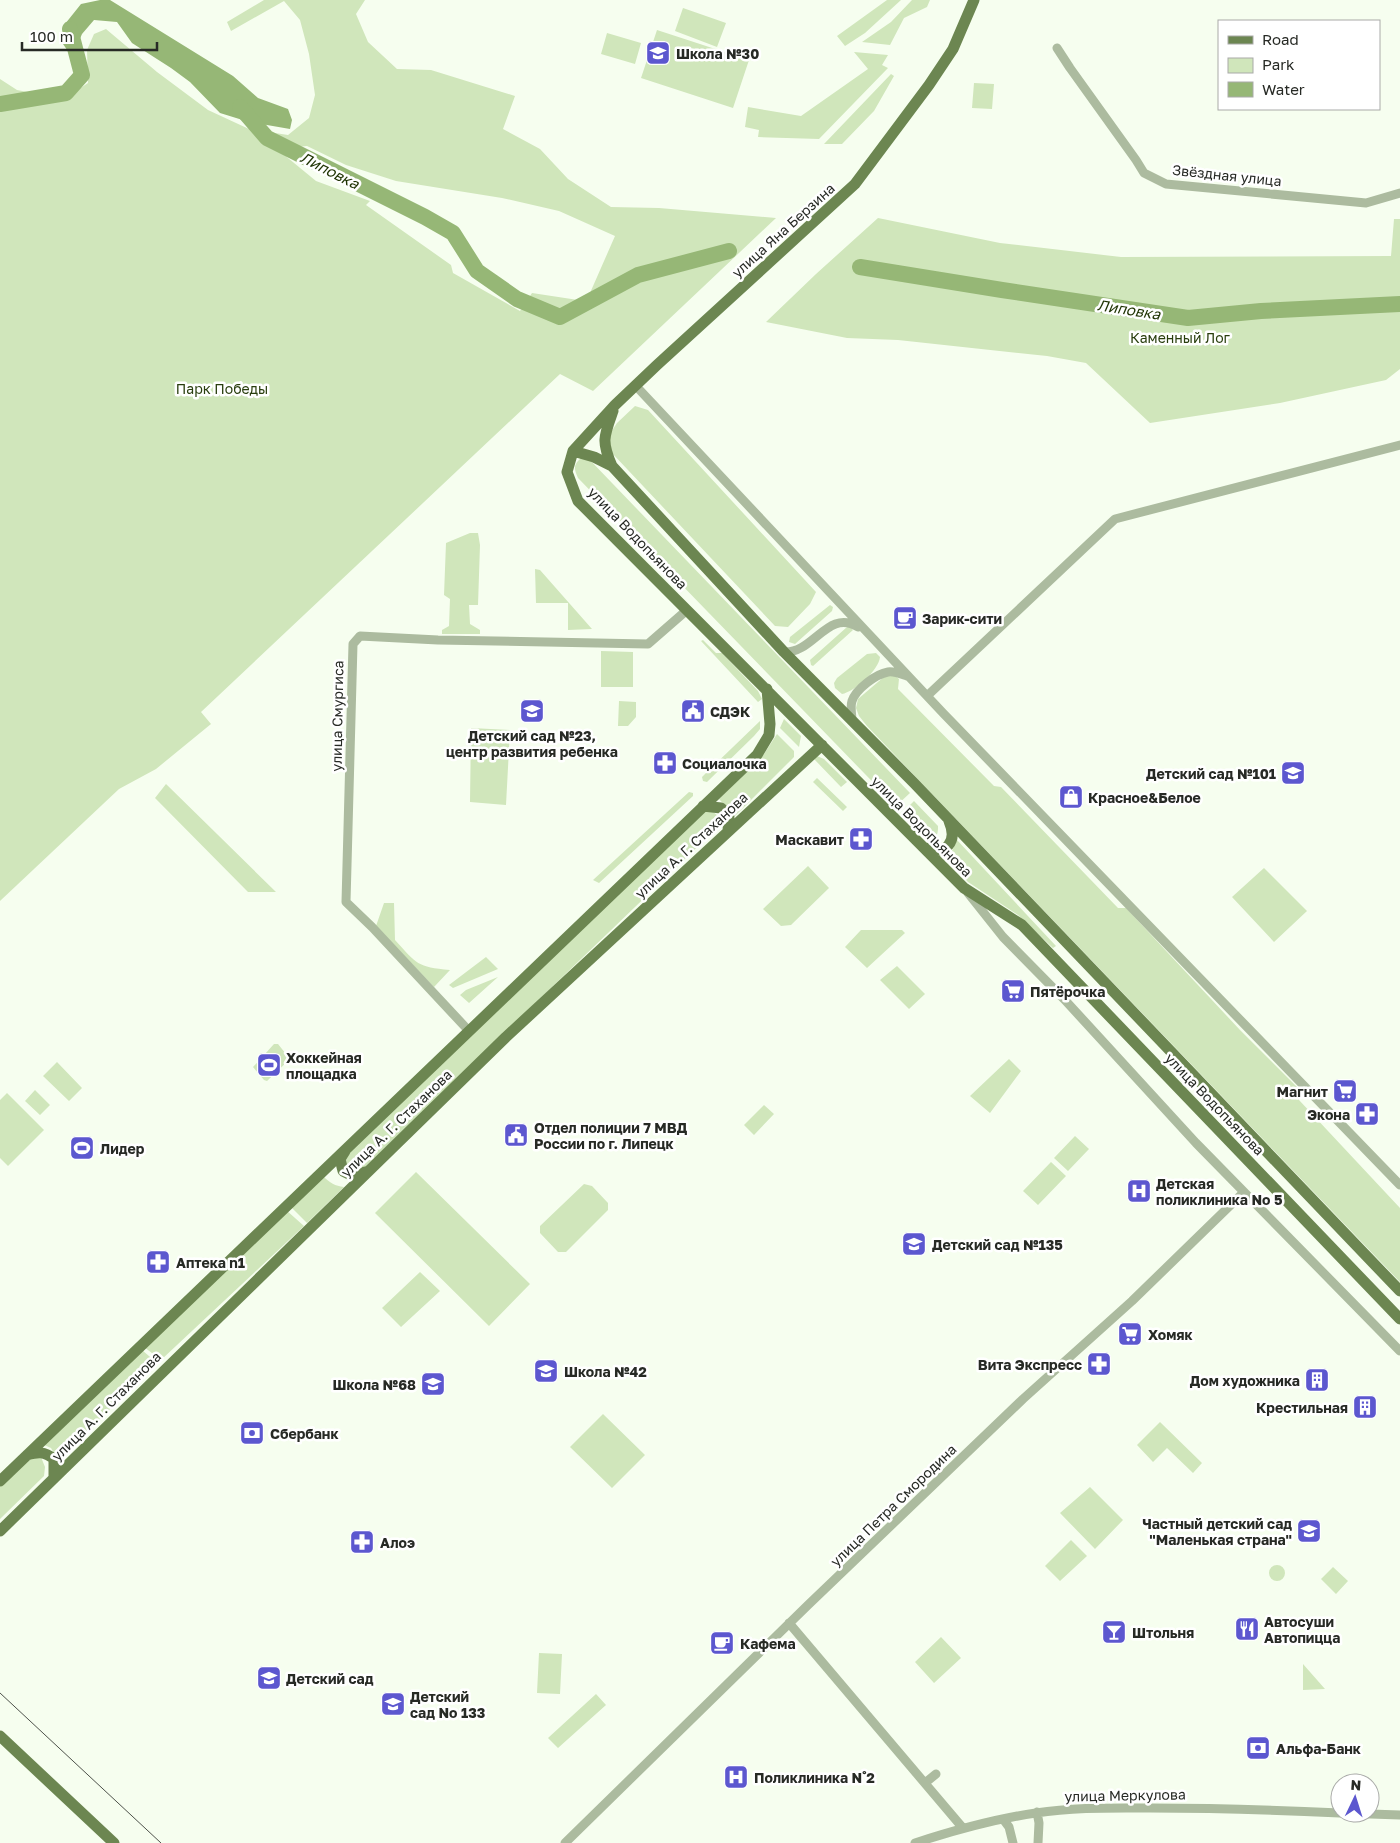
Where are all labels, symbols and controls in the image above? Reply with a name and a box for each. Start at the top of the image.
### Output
scale bar [22,20,158,52]
legend [1218,20,1380,110]
text: 100 m [30,27,73,45]
text: Road [1262,30,1299,48]
school or university icon: Школа №30 [645,40,671,66]
place label: Школа №30 [676,45,759,62]
text: Park [1262,55,1295,73]
text: Water [1262,80,1305,98]
water label: Липовка [298,148,363,193]
street label: Звёздная улица [1172,161,1282,189]
street label: улица Яна Берзина [728,179,838,281]
water label: Липовка [1096,295,1162,323]
park label: Каменный Лог [1130,329,1231,346]
park label: Парк Победы [176,380,268,397]
street label: улица Водопьянова [585,483,691,593]
cafe icon: Зарик-сити [892,605,918,631]
place label: Зарик-сити [922,610,1002,627]
street label: улица Смургиса [328,660,346,772]
school or university icon: Детский сад №23, центр развития ребенка [519,698,545,724]
public building icon: СДЭК [680,698,706,724]
place label: СДЭК [710,703,751,720]
place label: Детский сад №23, центр развития ребенка [446,727,618,760]
pharmacy icon: Социалочка [652,750,678,776]
place label: Социалочка [682,755,767,772]
school or university icon: Детский сад №101 [1280,760,1306,786]
place label: Детский сад №101 [1146,765,1276,782]
street label: улица Водопьянова [868,772,976,880]
shop icon: Красное&Белое [1058,784,1084,810]
street label: улица А. Г. Стаханова [631,788,751,902]
place label: Красное&Белое [1088,789,1201,806]
pharmacy icon: Маскавит [848,826,874,852]
place label: Маскавит [775,831,844,848]
supermarket icon: Пятёрочка [1000,978,1026,1004]
place label: Пятёрочка [1030,983,1105,1000]
place label: Хоккейная площадка [286,1049,362,1082]
street label: улица Водопьянова [1162,1049,1268,1159]
sports icon: Хоккейная площадка [256,1052,282,1078]
street label: улица А. Г. Стаханова [337,1066,455,1180]
supermarket icon: Магнит [1332,1078,1358,1104]
place label: Магнит [1277,1083,1328,1100]
pharmacy icon: Экона [1354,1101,1380,1127]
place label: Экона [1307,1106,1350,1123]
place label: Отдел полиции 7 МВД России по г. Липецк [534,1119,688,1152]
public building icon: Отдел полиции 7 МВД России по г. Липецк [503,1122,529,1148]
sports icon: Лидер [69,1135,95,1161]
place label: Лидер [100,1140,145,1157]
place label: Детская поликлиника No 5 [1156,1175,1283,1208]
hospital icon: Детская поликлиника No 5 [1126,1178,1152,1204]
school or university icon: Детский сад №135 [901,1231,927,1257]
place label: Детский сад №135 [932,1236,1063,1253]
pharmacy icon: Аптека n1 [145,1249,171,1275]
place label: Аптека n1 [176,1254,245,1271]
supermarket icon: Хомяк [1117,1321,1143,1347]
place label: Хомяк [1148,1326,1193,1343]
street label: улица А. Г. Стаханова [48,1348,164,1464]
pharmacy icon: Вита Экспресс [1086,1351,1112,1377]
place label: Вита Экспресс [978,1356,1082,1373]
school or university icon: Школа №42 [533,1358,559,1384]
place label: Школа №42 [564,1363,647,1380]
building icon: Дом художника [1304,1367,1330,1393]
school or university icon: Школа №68 [420,1371,446,1397]
place label: Дом художника [1190,1372,1300,1389]
place label: Школа №68 [333,1376,416,1393]
building icon: Крестильная [1352,1394,1378,1420]
place label: Крестильная [1256,1399,1348,1416]
bank icon: Сбербанк [239,1420,265,1446]
place label: Сбербанк [270,1425,339,1442]
street label: улица Петра Смородина [827,1440,959,1570]
place label: Частный детский сад "Маленькая страна" [1142,1515,1292,1548]
school or university icon: Частный детский сад "Маленькая страна" [1296,1518,1322,1544]
pharmacy icon: Алоэ [349,1529,375,1555]
place label: Алоэ [380,1534,415,1551]
place label: Автосуши Автопицца [1264,1613,1340,1646]
restaurant icon: Автосуши Автопицца [1234,1616,1260,1642]
bar icon: Штольня [1101,1619,1127,1645]
place label: Штольня [1132,1624,1194,1641]
cafe icon: Кафема [709,1630,735,1656]
place label: Кафема [740,1635,796,1652]
school or university icon: Детский сад [256,1665,282,1691]
place label: Детский сад [286,1670,374,1687]
place label: Детский сад No 133 [410,1688,485,1721]
school or university icon: Детский сад No 133 [380,1691,406,1717]
bank icon: Альфа-Банк [1245,1735,1271,1761]
place label: Альфа-Банк [1276,1740,1361,1757]
hospital icon: Поликлиника N˚2 [723,1764,749,1790]
place label: Поликлиника N˚2 [754,1769,875,1786]
north arrow [1330,1773,1380,1823]
text: N [1350,1776,1362,1793]
street label: улица Меркулова [1064,1785,1186,1805]

